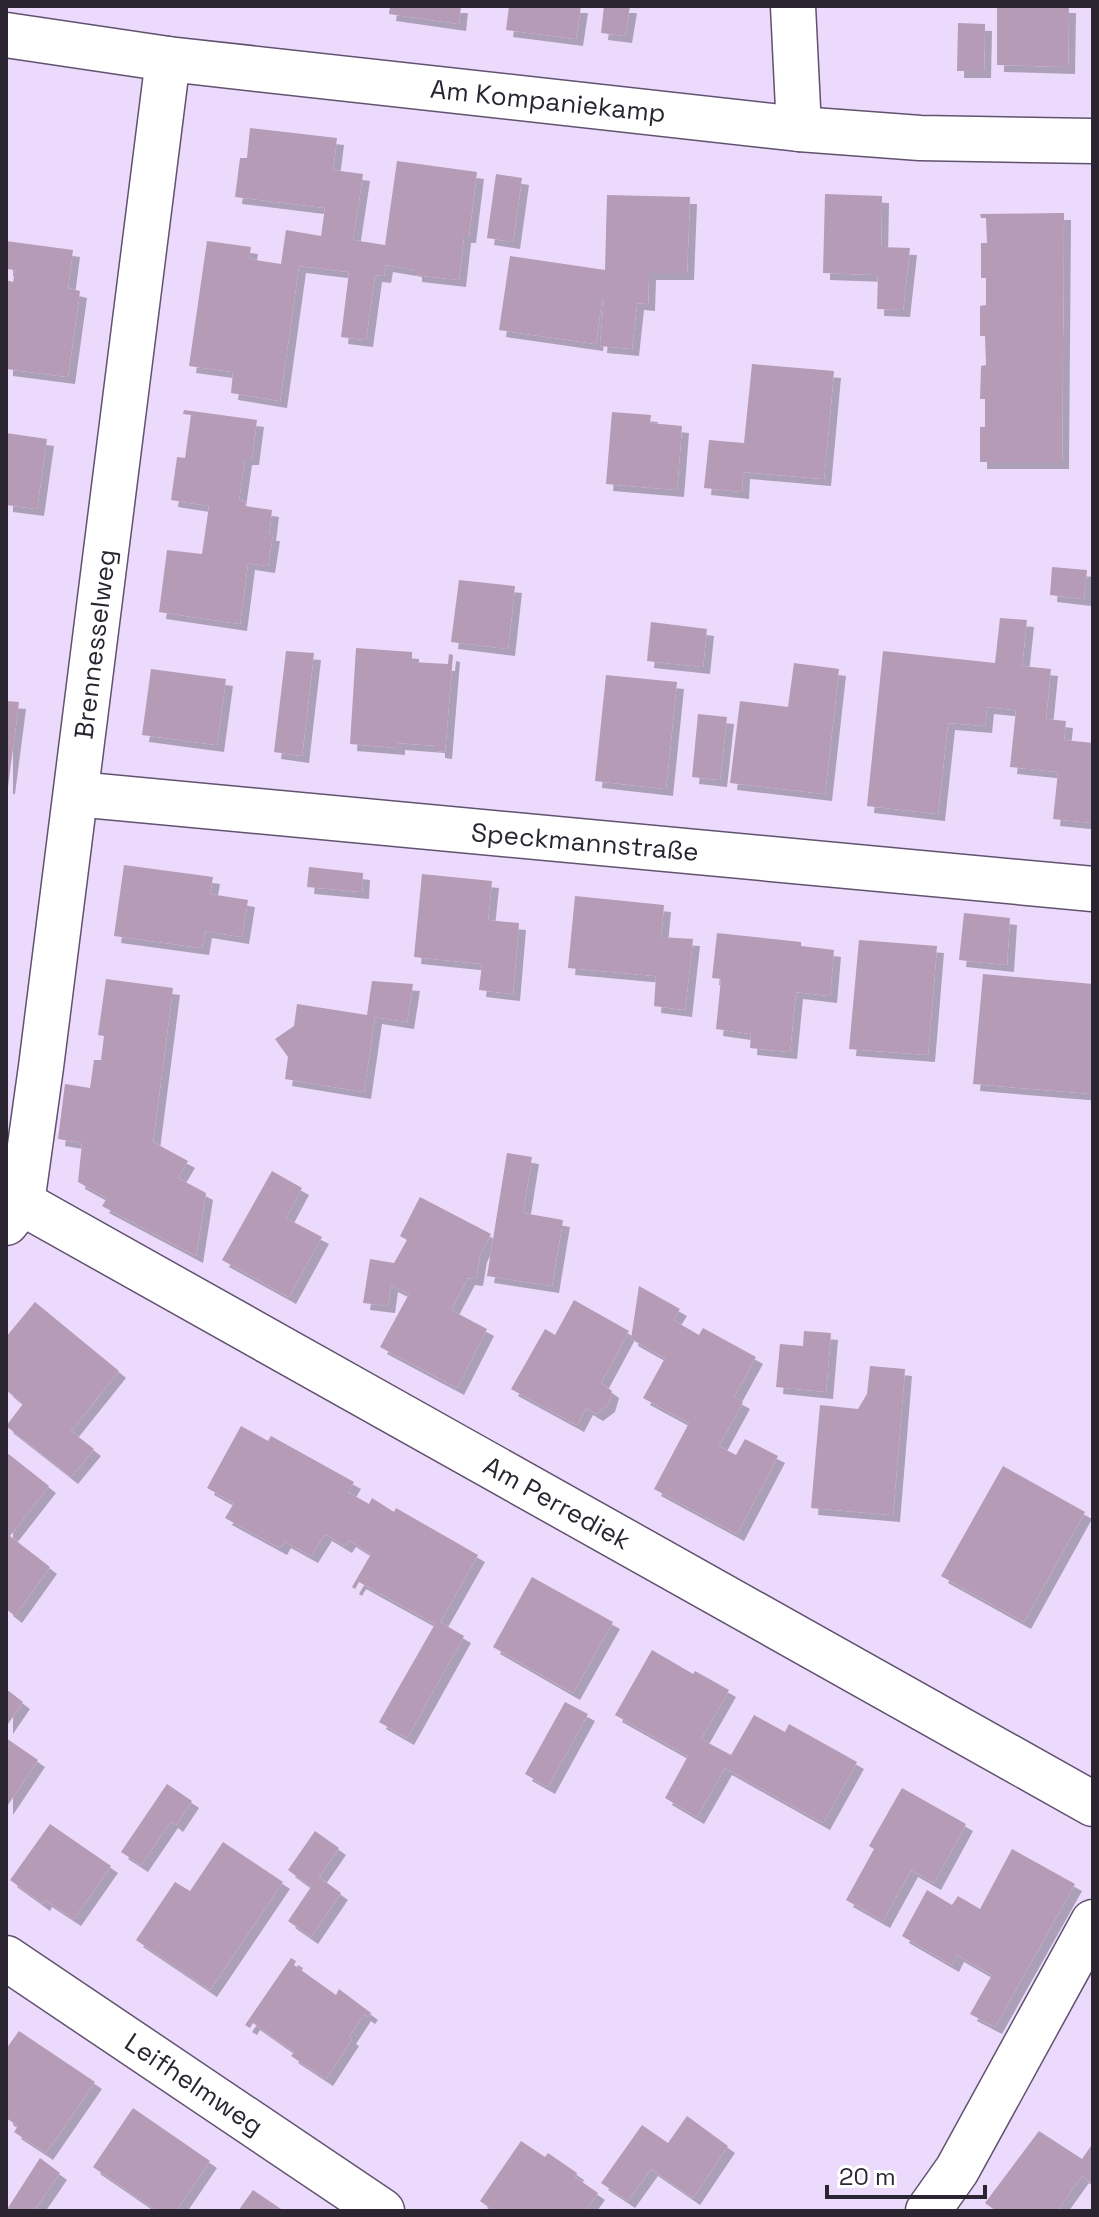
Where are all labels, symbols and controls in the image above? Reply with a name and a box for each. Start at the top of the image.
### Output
street label: Am Kompaniekamp [429,72,667,130]
street label: Brennesselweg [66,547,124,741]
street label: Speckmannstraße [470,815,700,869]
street label: Am Perrediek [477,1449,637,1557]
street label: Leifhelmweg [118,2025,270,2143]
scale bar [827,2149,985,2199]
text: 20 m [839,2161,896,2192]

